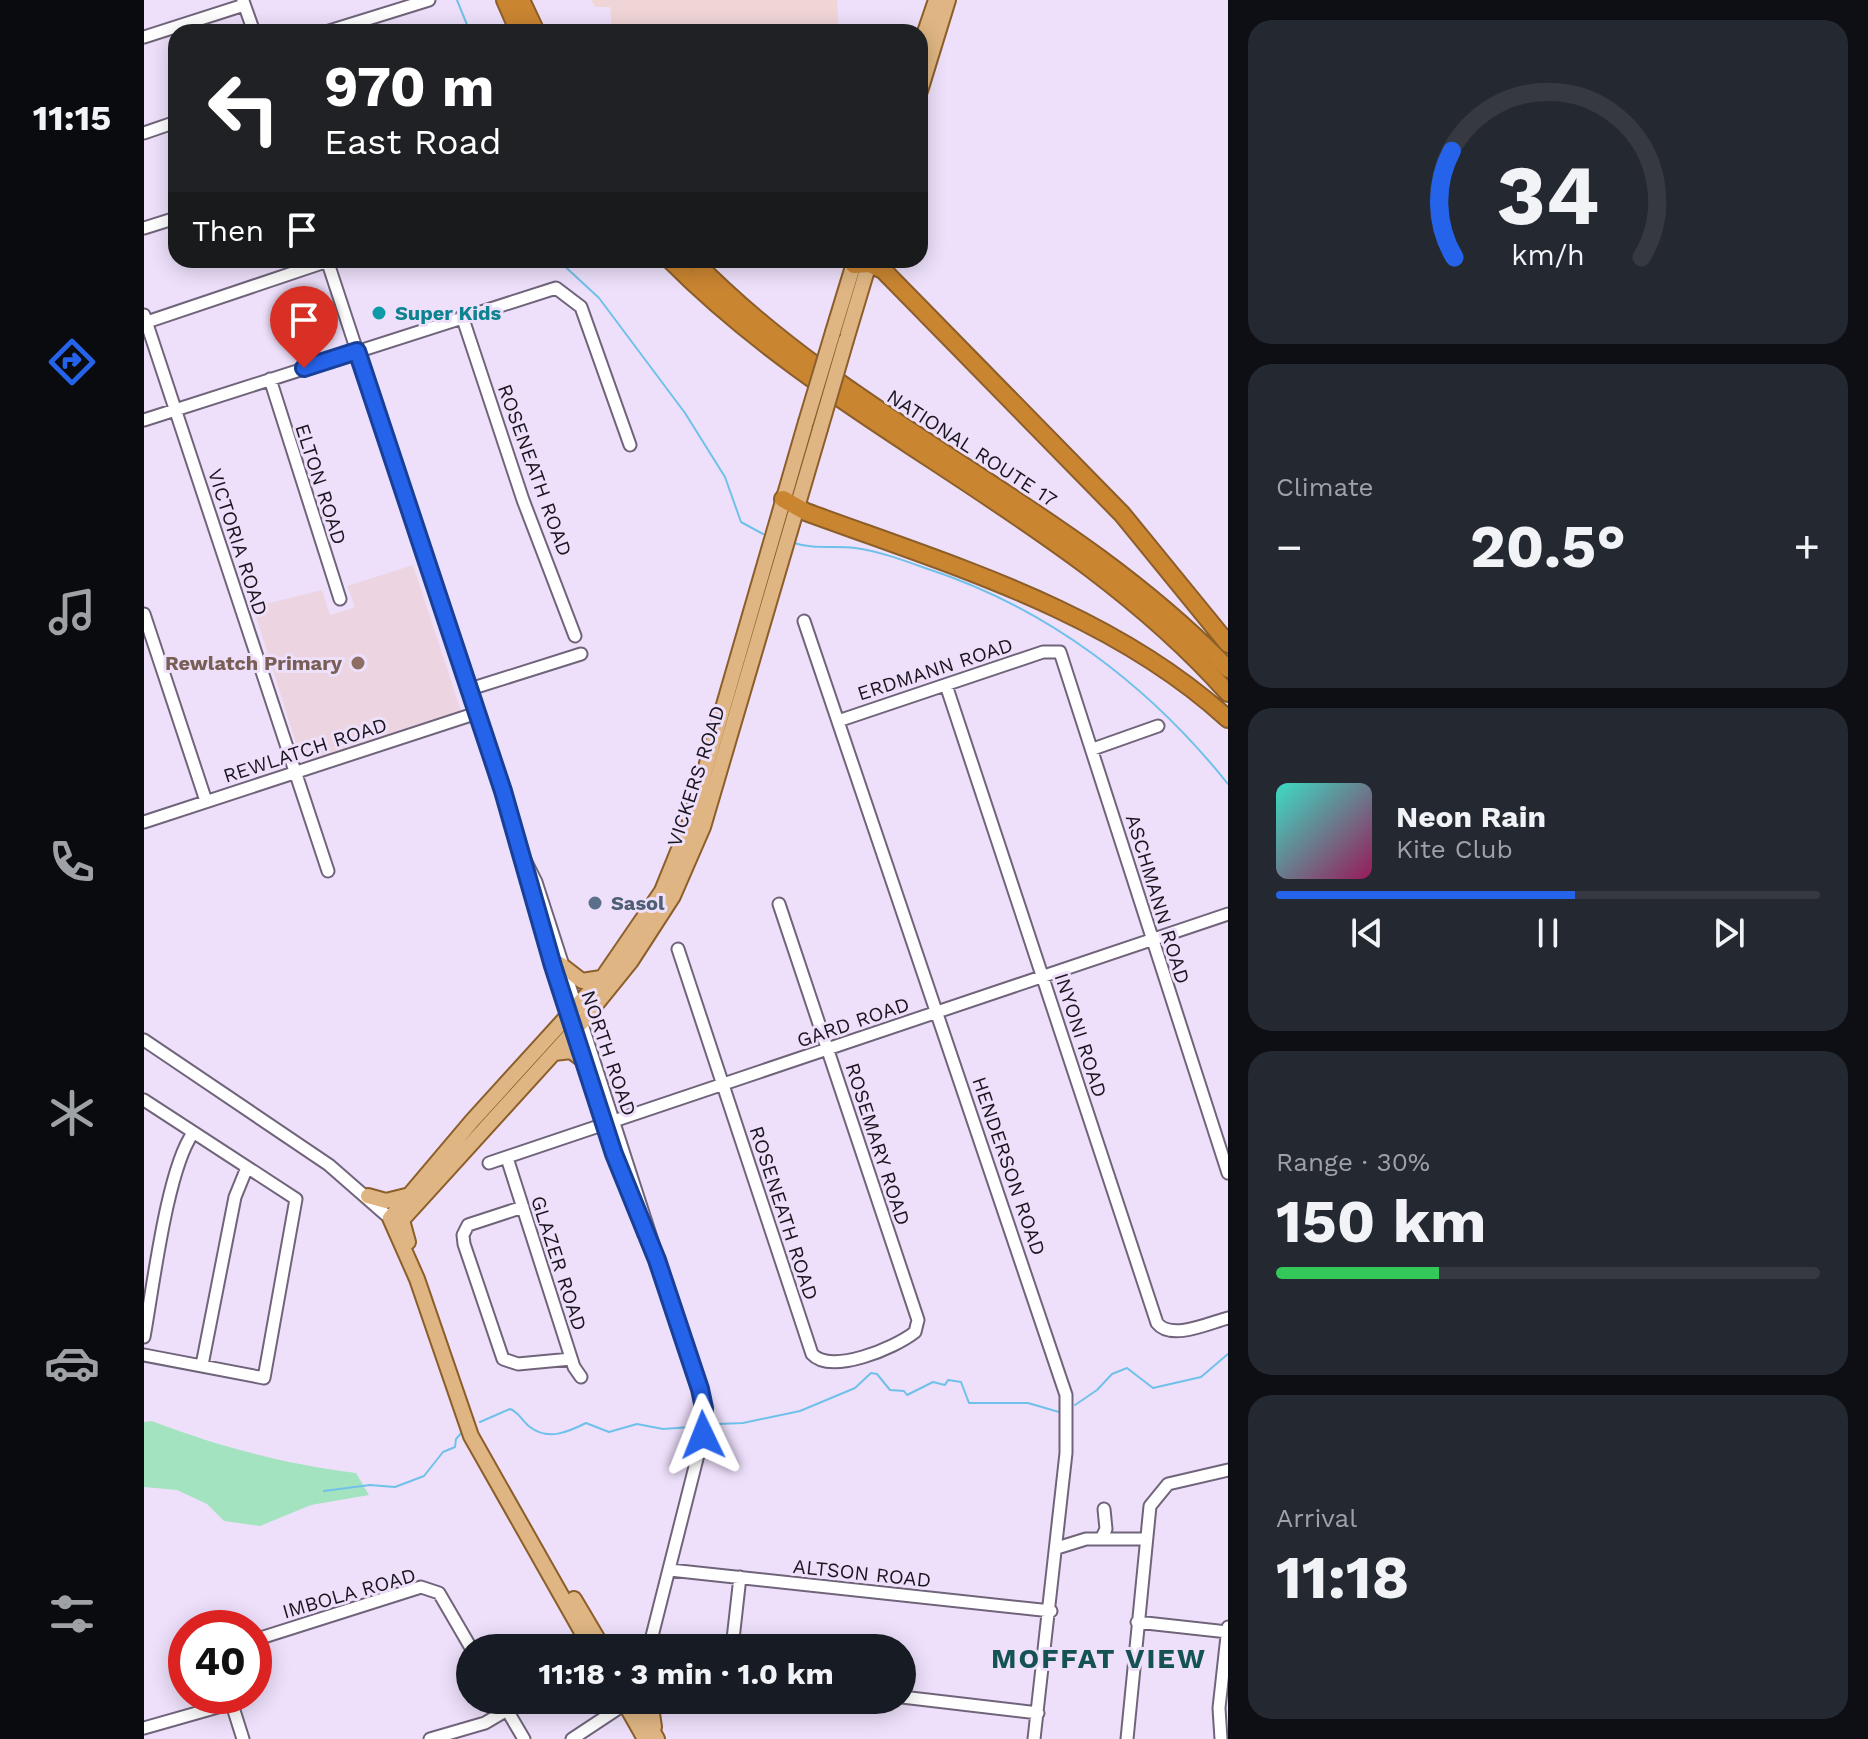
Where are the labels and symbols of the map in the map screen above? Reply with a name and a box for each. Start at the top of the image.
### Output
pin [270,286,338,368]
place label: Super Kids [395,301,502,325]
marker: Super Kids [370,304,388,322]
street label: ROSENEATH ROAD [493,381,577,559]
street label: NATIONAL ROUTE 17 [883,384,1061,512]
street label: ELTON ROAD [290,421,352,547]
street label: VICTORIA ROAD [203,466,273,618]
street label: ERDMANN ROAD [854,633,1016,705]
place label: Rewlatch Primary [165,651,343,675]
marker: Rewlatch Primary [349,654,367,672]
street label: VICKERS ROAD [662,703,730,849]
street label: REWLATCH ROAD [220,712,390,788]
street label: ASCHMANN ROAD [1121,811,1195,987]
place label: Sasol [611,891,665,915]
marker: Sasol [586,894,604,912]
street label: INYONI ROAD [1050,970,1112,1100]
street label: NORTH ROAD [576,987,642,1119]
street label: GARD ROAD [794,992,912,1052]
street label: ROSEMARY ROAD [840,1060,916,1228]
street label: HENDERSON ROAD [967,1074,1051,1258]
street label: ROSENEATH ROAD [745,1123,823,1303]
street label: GLAZER ROAD [526,1193,592,1333]
position arrow [661,1393,745,1477]
street label: ALTSON ROAD [792,1554,932,1592]
street label: IMBOLA ROAD [280,1563,418,1623]
speed limit sign: 40 [168,1610,272,1714]
district label: MOFFAT VIEW [991,1642,1207,1675]

